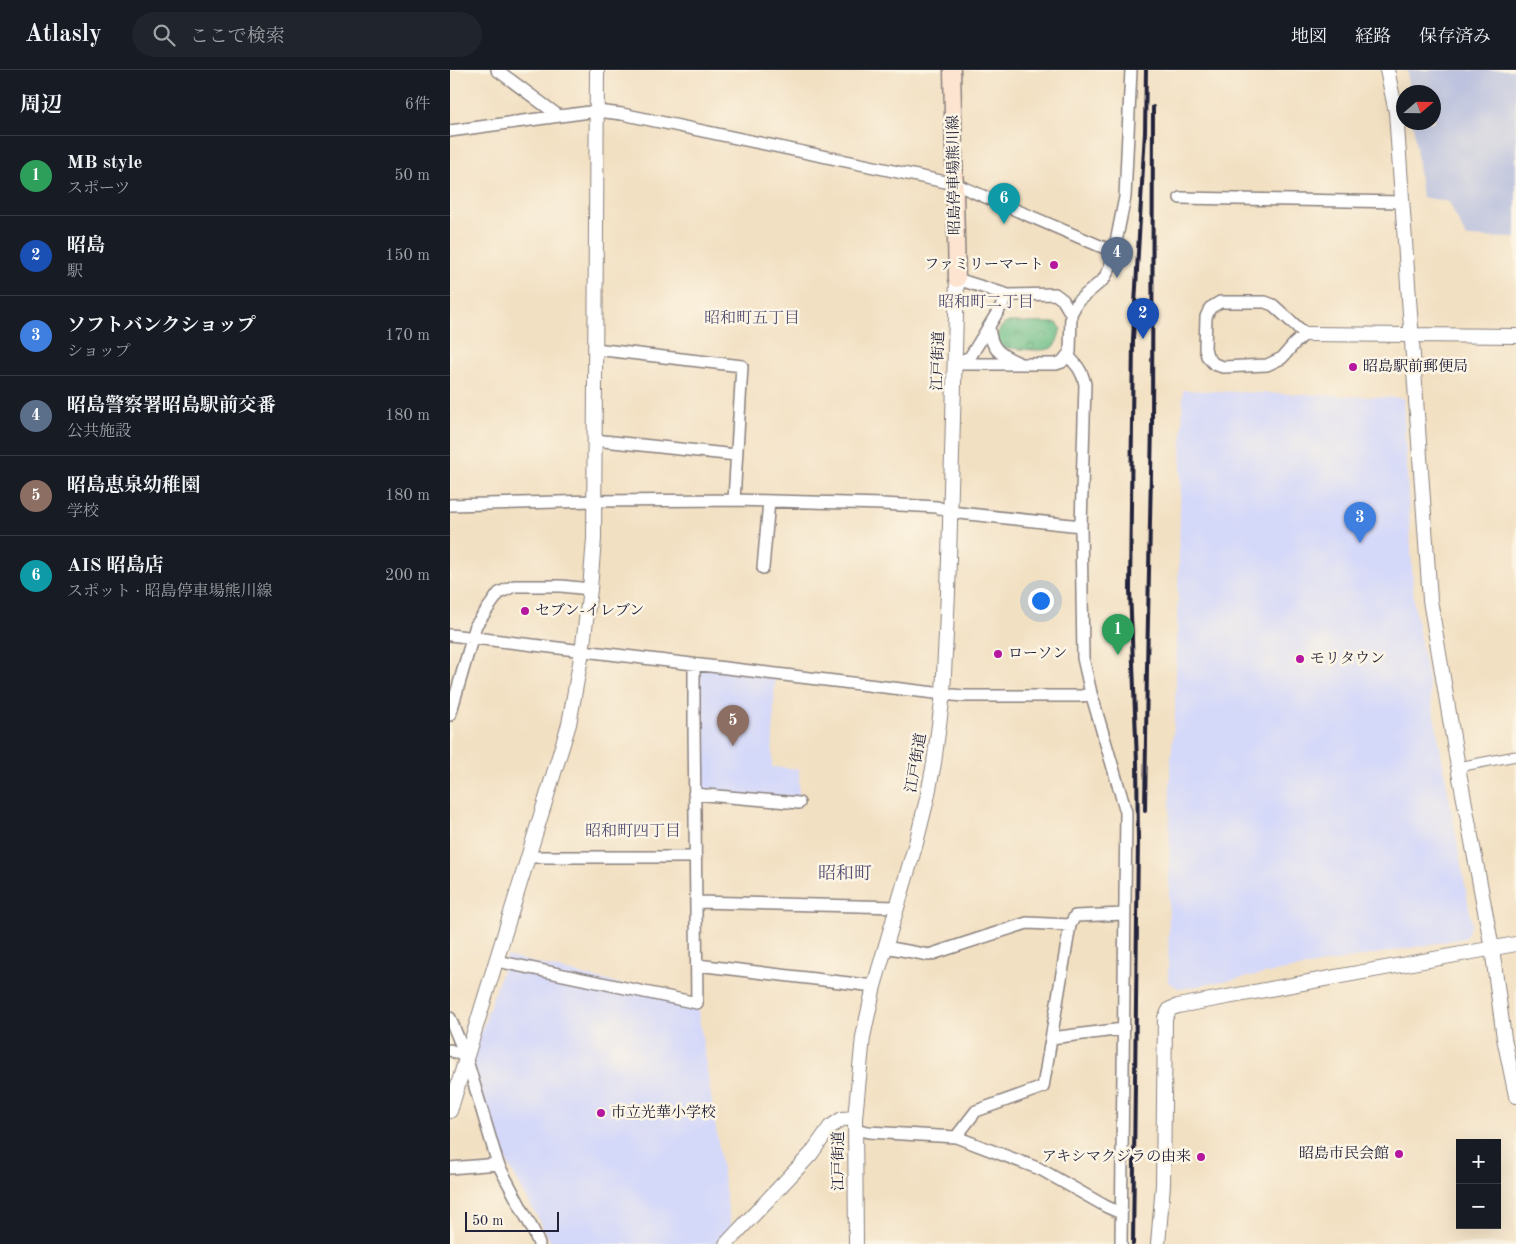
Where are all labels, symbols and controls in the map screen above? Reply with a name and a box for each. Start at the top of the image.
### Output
search box [132,12,482,57]
icon: search [150,21,178,49]
text: Atlasly [25,23,102,47]
text: ここで検索 [190,28,285,47]
text: 地図 [1291,28,1327,46]
text: 経路 [1355,28,1391,46]
text: 保存済み [1419,28,1491,46]
north arrow [1396,85,1441,130]
text: 周辺 [20,95,62,116]
text: 6件 [405,97,430,113]
street label: 昭島停車場熊川線 [944,115,964,235]
text: MB style [67,154,143,173]
text: 1 [31,168,41,184]
text: 50 m [394,168,430,184]
text: スポーツ [67,181,130,197]
pin: 6 [988,183,1020,224]
text: 昭島 [67,237,105,256]
pin: 4 [1101,237,1133,278]
text: 2 [31,248,41,264]
text: 150 m [385,248,430,264]
place label: ファミリーマート [924,257,1044,273]
marker: ファミリーマート [1048,259,1060,271]
text: 駅 [67,264,83,280]
district label: 昭和町二丁目 [938,293,1034,311]
pin: 2 [1127,298,1159,339]
district label: 昭和町五丁目 [704,309,800,327]
text: ソフトバンクショップ [67,317,256,336]
text: 3 [31,328,41,344]
text: 170 m [385,328,430,344]
street label: 江戸街道 [928,331,948,391]
text: ショップ [67,344,131,360]
place label: 昭島駅前郵便局 [1363,358,1468,375]
marker: 昭島駅前郵便局 [1347,361,1359,373]
text: 昭島警察署昭島駅前交番 [67,397,276,416]
text: 4 [31,408,41,424]
text: 180 m [385,408,430,424]
text: 公共施設 [67,424,131,440]
text: 昭島恵泉幼稚園 [67,477,200,496]
text: 5 [31,488,41,504]
text: 180 m [385,488,430,504]
pin: 3 [1344,502,1376,543]
text: 学校 [67,504,99,520]
text: AIS 昭島店 [67,557,164,576]
text: 6 [31,568,41,584]
text: 200 m [385,568,430,584]
text: スポット · 昭島停車場熊川線 [67,584,272,600]
your location [1028,588,1054,614]
place label: セブン-イレブン [535,602,644,619]
marker: セブン-イレブン [519,605,531,617]
pin: 1 [1102,614,1134,655]
place label: ローソン [1008,647,1067,662]
marker: ローソン [992,648,1004,660]
place label: モリタウン [1310,651,1385,667]
marker: モリタウン [1294,653,1306,665]
pin: 5 [717,705,749,746]
street label: 江戸街道 [902,732,930,794]
district label: 昭和町四丁目 [585,822,681,840]
district label: 昭和町 [818,863,872,883]
place label: 市立光華小学校 [611,1104,716,1121]
marker: 市立光華小学校 [595,1107,607,1119]
street label: 江戸街道 [830,1131,847,1191]
map controls [1456,1139,1501,1229]
button: + [1456,1139,1501,1184]
place label: 昭島市民会館 [1299,1145,1389,1162]
place label: アキシマクジラの由来 [1042,1148,1191,1165]
marker: 昭島市民会館 [1393,1148,1405,1160]
marker: アキシマクジラの由来 [1195,1151,1207,1163]
button: − [1456,1184,1501,1229]
scale bar [465,1209,559,1232]
text: 50 m [472,1214,503,1228]

